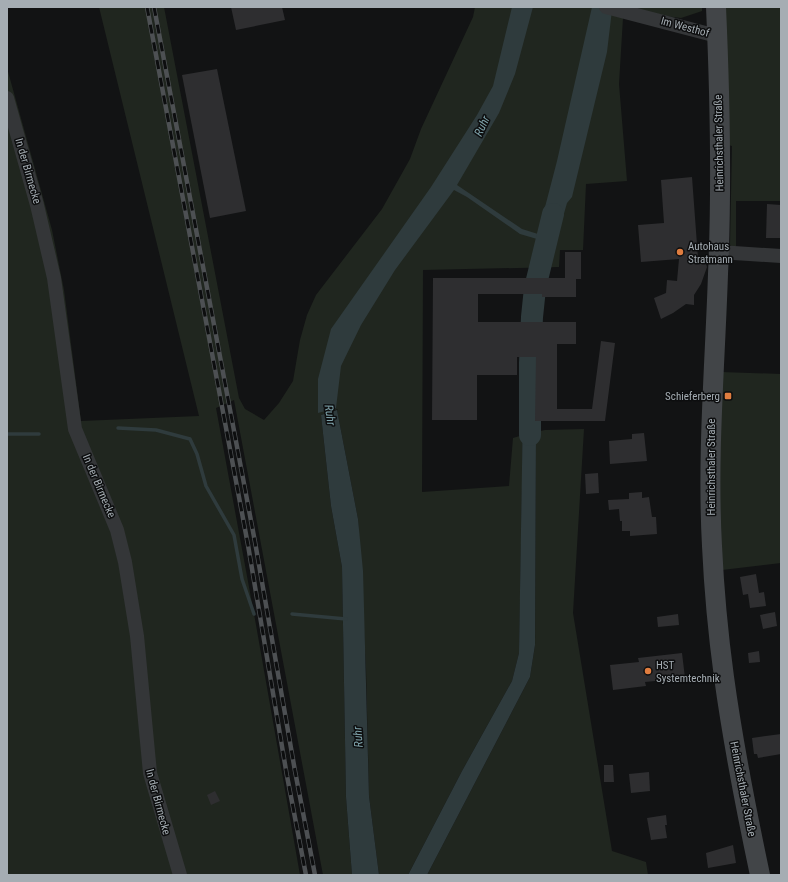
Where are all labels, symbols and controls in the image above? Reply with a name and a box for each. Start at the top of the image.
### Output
street label: Im Westhof [659,14,711,40]
street label: Heinrichsthaler Straße [712,95,726,191]
water label: Ruhr [471,113,493,138]
street label: In der Birmecke [12,137,44,205]
place label: Autohaus Stratmann [688,240,733,266]
marker: Autohaus Stratmann [675,247,685,257]
place label: Schieferberg [665,390,720,403]
marker: Schieferberg [723,391,733,401]
water label: Ruhr [322,404,338,427]
street label: Heinrichsthaler Straße [705,419,718,515]
street label: In der Birmecke [80,452,118,520]
place label: HST Systemtechnik [656,659,720,685]
marker: HST Systemtechnik [643,666,653,676]
water label: Ruhr [350,726,366,748]
street label: Heinrichsthaler Straße [727,740,759,838]
street label: In der Birmecke [143,768,173,836]

